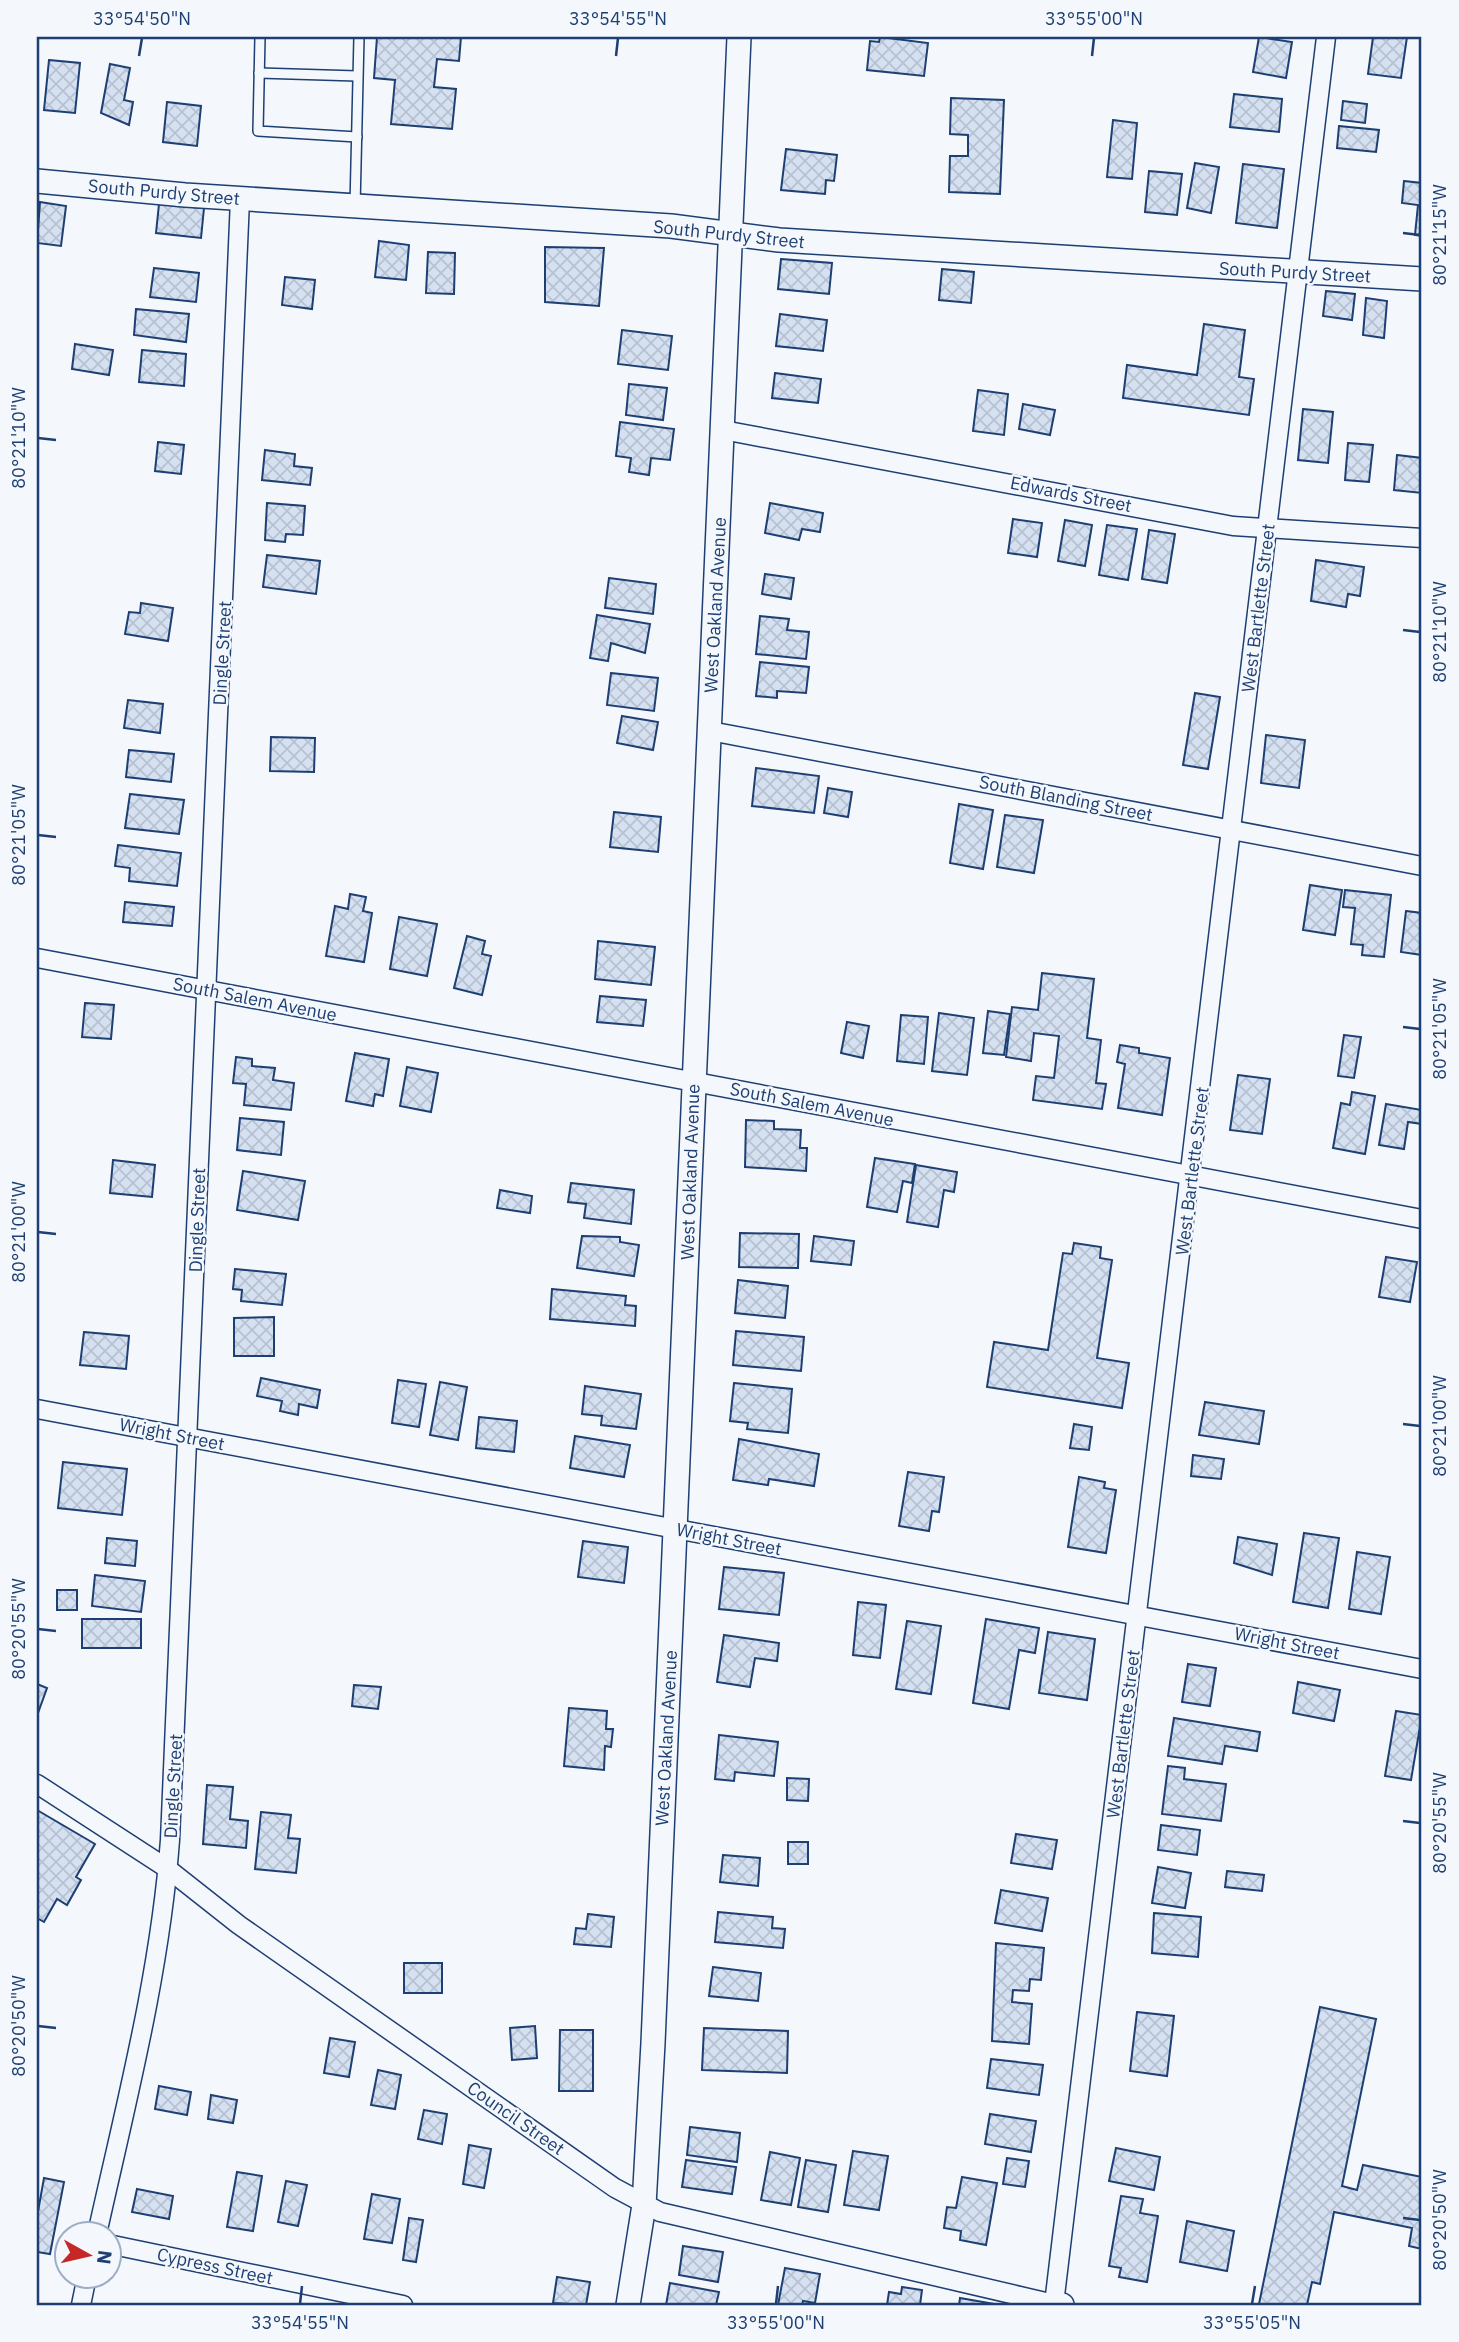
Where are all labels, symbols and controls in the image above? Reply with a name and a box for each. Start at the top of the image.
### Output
text: 33°54'50"N [93,7,191,30]
text: 33°54'55"N [569,7,667,30]
text: 33°55'00"N [1045,7,1143,30]
street label: South Purdy Street [87,174,241,210]
text: 80°21'15"W [1428,184,1451,286]
street label: South Purdy Street [652,215,806,253]
street label: South Purdy Street [1218,257,1372,287]
text: 80°21'10"W [7,387,30,489]
street label: Edwards Street [1008,471,1134,517]
street label: West Oakland Avenue [699,516,731,694]
street label: West Bartlette Street [1236,522,1280,694]
text: 80°21'10"W [1428,581,1451,683]
street label: Dingle Street [208,600,236,706]
street label: South Blanding Street [977,770,1155,826]
text: 80°21'05"W [7,784,30,886]
street label: South Salem Avenue [171,972,339,1026]
text: 80°21'05"W [1428,978,1451,1080]
street label: South Salem Avenue [728,1077,896,1131]
street label: West Oakland Avenue [675,1083,705,1260]
street label: West Bartlette Street [1170,1085,1214,1257]
street label: Dingle Street [184,1167,210,1273]
text: 80°21'00"W [7,1181,30,1283]
text: 80°21'00"W [1428,1375,1451,1477]
street label: Wright Street [117,1413,227,1455]
street label: Wright Street [674,1518,784,1560]
text: 80°20'55"W [7,1578,30,1680]
street label: Wright Street [1232,1622,1342,1664]
street label: West Bartlette Street [1101,1648,1145,1820]
street label: West Oakland Avenue [650,1649,682,1827]
street label: Dingle Street [159,1733,187,1839]
text: 80°20'55"W [1428,1772,1451,1874]
text: 80°20'50"W [7,1975,30,2077]
street label: Council Street [463,2076,569,2160]
text: 80°20'50"W [1428,2169,1451,2271]
north arrow [52,2220,122,2290]
street label: Cypress Street [155,2242,275,2290]
text: N [92,2249,118,2266]
text: 33°54'55"N [251,2311,349,2334]
text: 33°55'00"N [727,2311,825,2334]
text: 33°55'05"N [1203,2311,1301,2334]

